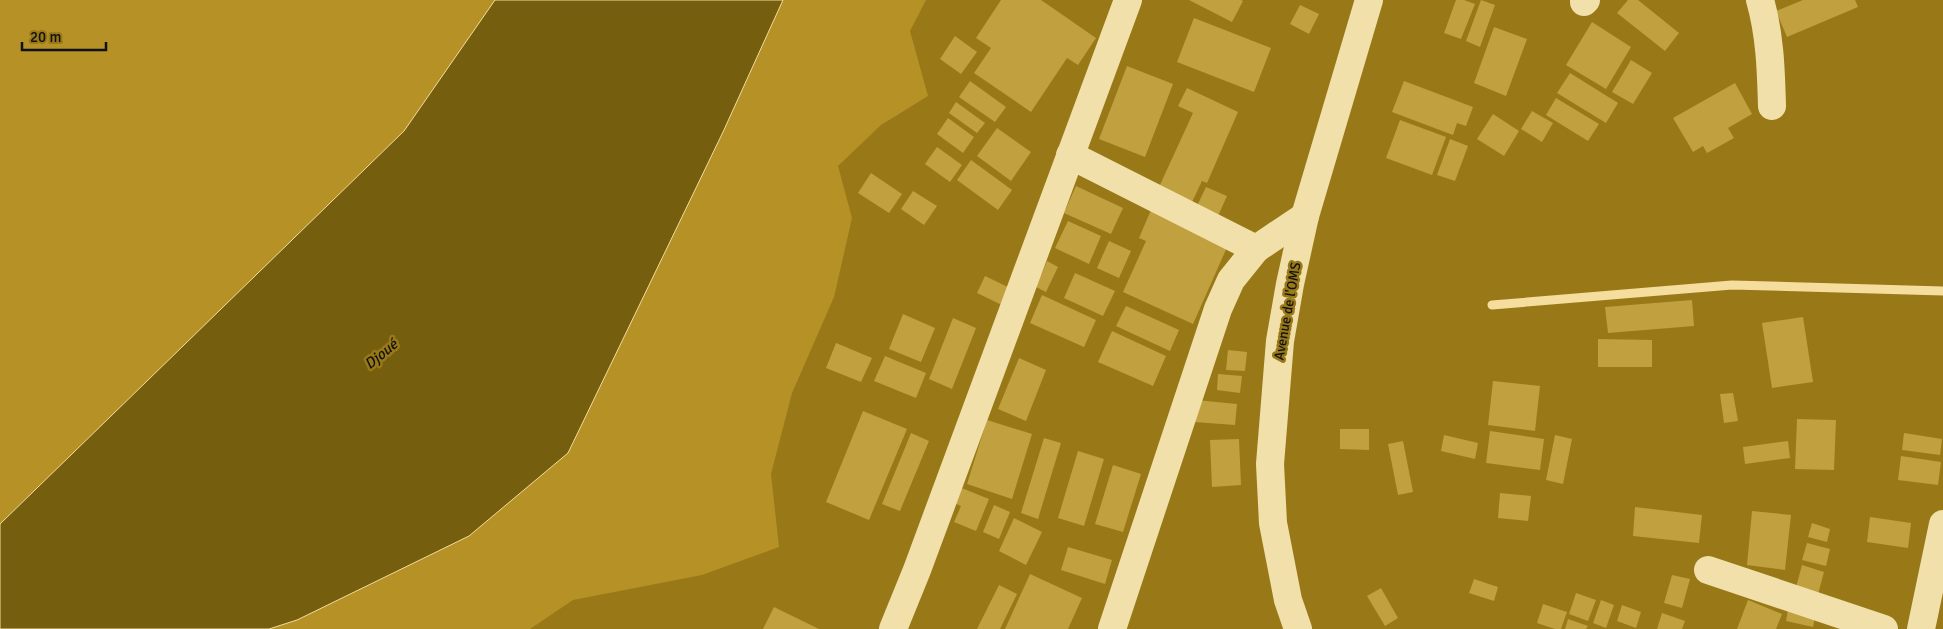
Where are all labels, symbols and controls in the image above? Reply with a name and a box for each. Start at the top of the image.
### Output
scale bar [22,20,106,52]
text: 20 m [30,28,61,46]
street label: Avenue de l'OMS [1271,261,1305,361]
water label: Djoué [361,334,402,373]

